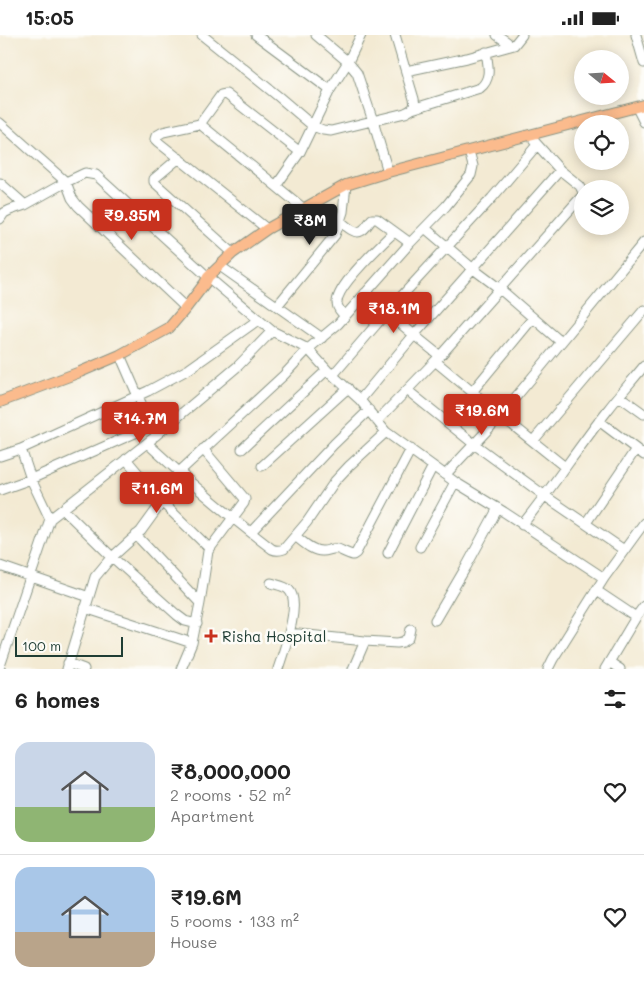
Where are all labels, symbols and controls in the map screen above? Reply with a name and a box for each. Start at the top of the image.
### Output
text: 15:05 [25,5,74,30]
north arrow [574,50,629,105]
map controls [574,50,629,235]
button: locate [574,115,629,170]
button: layers [574,180,629,235]
pin: ₹9.35M [91,199,173,241]
pin: ₹8M [286,203,334,246]
text: ₹9.35M [103,204,161,225]
text: ₹8M [293,209,327,230]
pin: ₹18.1M [353,291,435,334]
text: ₹18.1M [368,297,420,318]
pin: ₹19.6M [441,393,523,436]
text: ₹19.6M [455,399,509,420]
pin: ₹14.7M [99,401,181,444]
text: ₹14.7M [113,407,167,428]
pin: ₹11.6M [116,471,198,514]
text: ₹11.6M [131,477,183,498]
place label: Risha Hospital [222,626,327,646]
marker: Risha Hospital [204,629,218,643]
scale bar [15,634,122,657]
text: 100 m [22,636,61,655]
icon: filters [601,685,629,713]
text: 6 homes [15,686,100,713]
text: ₹8,000,000 [170,757,291,784]
icon: home [55,762,115,822]
icon: heart [601,778,629,806]
text: 2 rooms · 52 m² [170,784,291,805]
text: Apartment [170,805,255,826]
text: ₹19.6M [170,883,242,910]
icon: home [55,887,115,947]
icon: heart [601,903,629,931]
text: 5 rooms · 133 m² [170,910,299,931]
text: House [170,931,217,952]

